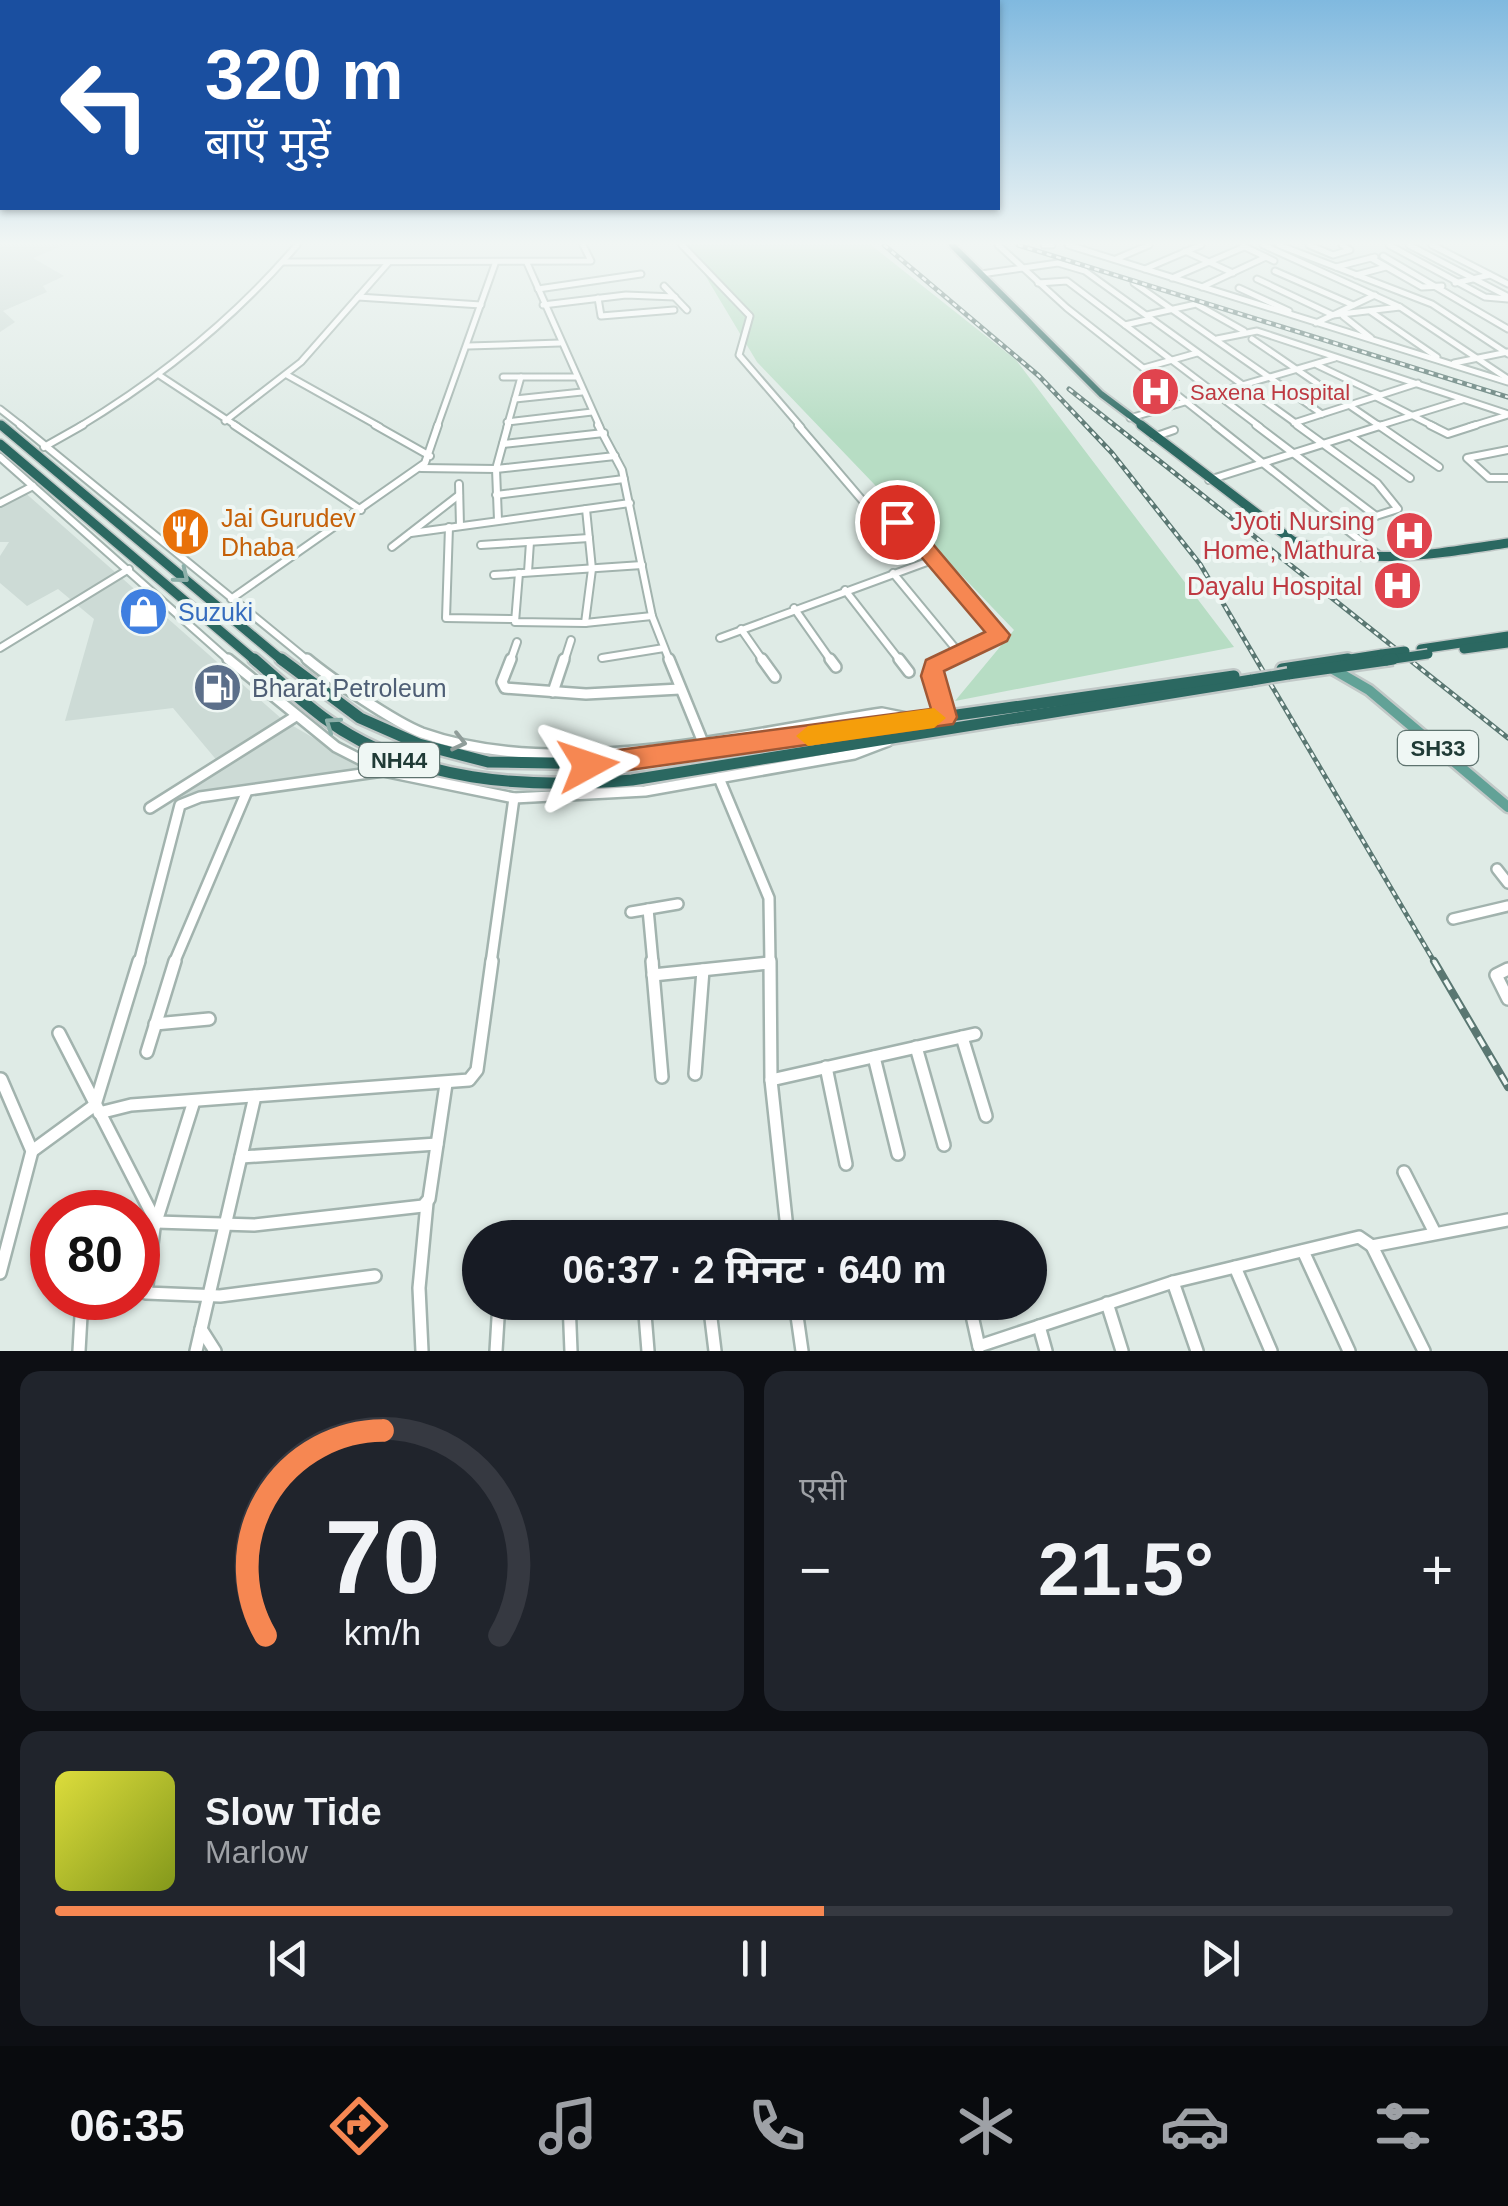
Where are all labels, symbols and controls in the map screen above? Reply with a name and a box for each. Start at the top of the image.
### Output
text: 320 m [205,36,403,114]
icon: left [40,40,170,170]
text: बाएँ मुड़ें [205,118,331,169]
hospital icon: Saxena Hospital [1129,366,1181,418]
place label: Saxena Hospital [1190,380,1350,405]
pin [855,480,940,565]
icon: arrive [870,495,925,550]
place label: Jai Gurudev Dhaba [221,504,356,561]
restaurant icon: Jai Gurudev Dhaba [160,506,212,558]
place label: Jyoti Nursing Home, Mathura [1203,507,1375,564]
hospital icon: Jyoti Nursing Home, Mathura [1384,509,1436,561]
hospital icon: Dayalu Hospital [1371,560,1423,612]
one-way arrow [171,564,189,582]
place label: Dayalu Hospital [1187,572,1362,600]
shop icon: Suzuki [117,586,169,638]
place label: Suzuki [178,598,253,626]
fuel station icon: Bharat Petroleum [191,662,243,714]
place label: Bharat Petroleum [252,674,447,702]
position arrow [536,713,640,817]
one-way arrow [325,718,343,735]
one-way arrow [450,730,467,751]
road number: SH33 [1398,731,1478,765]
road number: NH44 [359,743,439,777]
speed limit sign: 80 [30,1190,160,1320]
text: 06:37 · 2 मिनट · 640 m [563,1249,946,1291]
text: एसी [799,1471,847,1507]
text: 70 [324,1499,440,1615]
text: 21.5° [1038,1527,1214,1611]
text: − [799,1539,831,1601]
text: + [1421,1539,1453,1601]
text: km/h [343,1613,421,1653]
text: Slow Tide [205,1791,382,1833]
text: Marlow [205,1834,308,1870]
icon: previous [261,1931,316,1986]
icon: pause [727,1931,782,1986]
icon: next [1193,1931,1248,1986]
icon: directions [324,2091,394,2161]
icon: music [533,2091,603,2161]
icon: phone [742,2091,812,2161]
icon: climate [951,2091,1021,2161]
icon: car [1160,2091,1230,2161]
icon: filters [1368,2091,1438,2161]
text: 06:35 [69,2100,185,2151]

